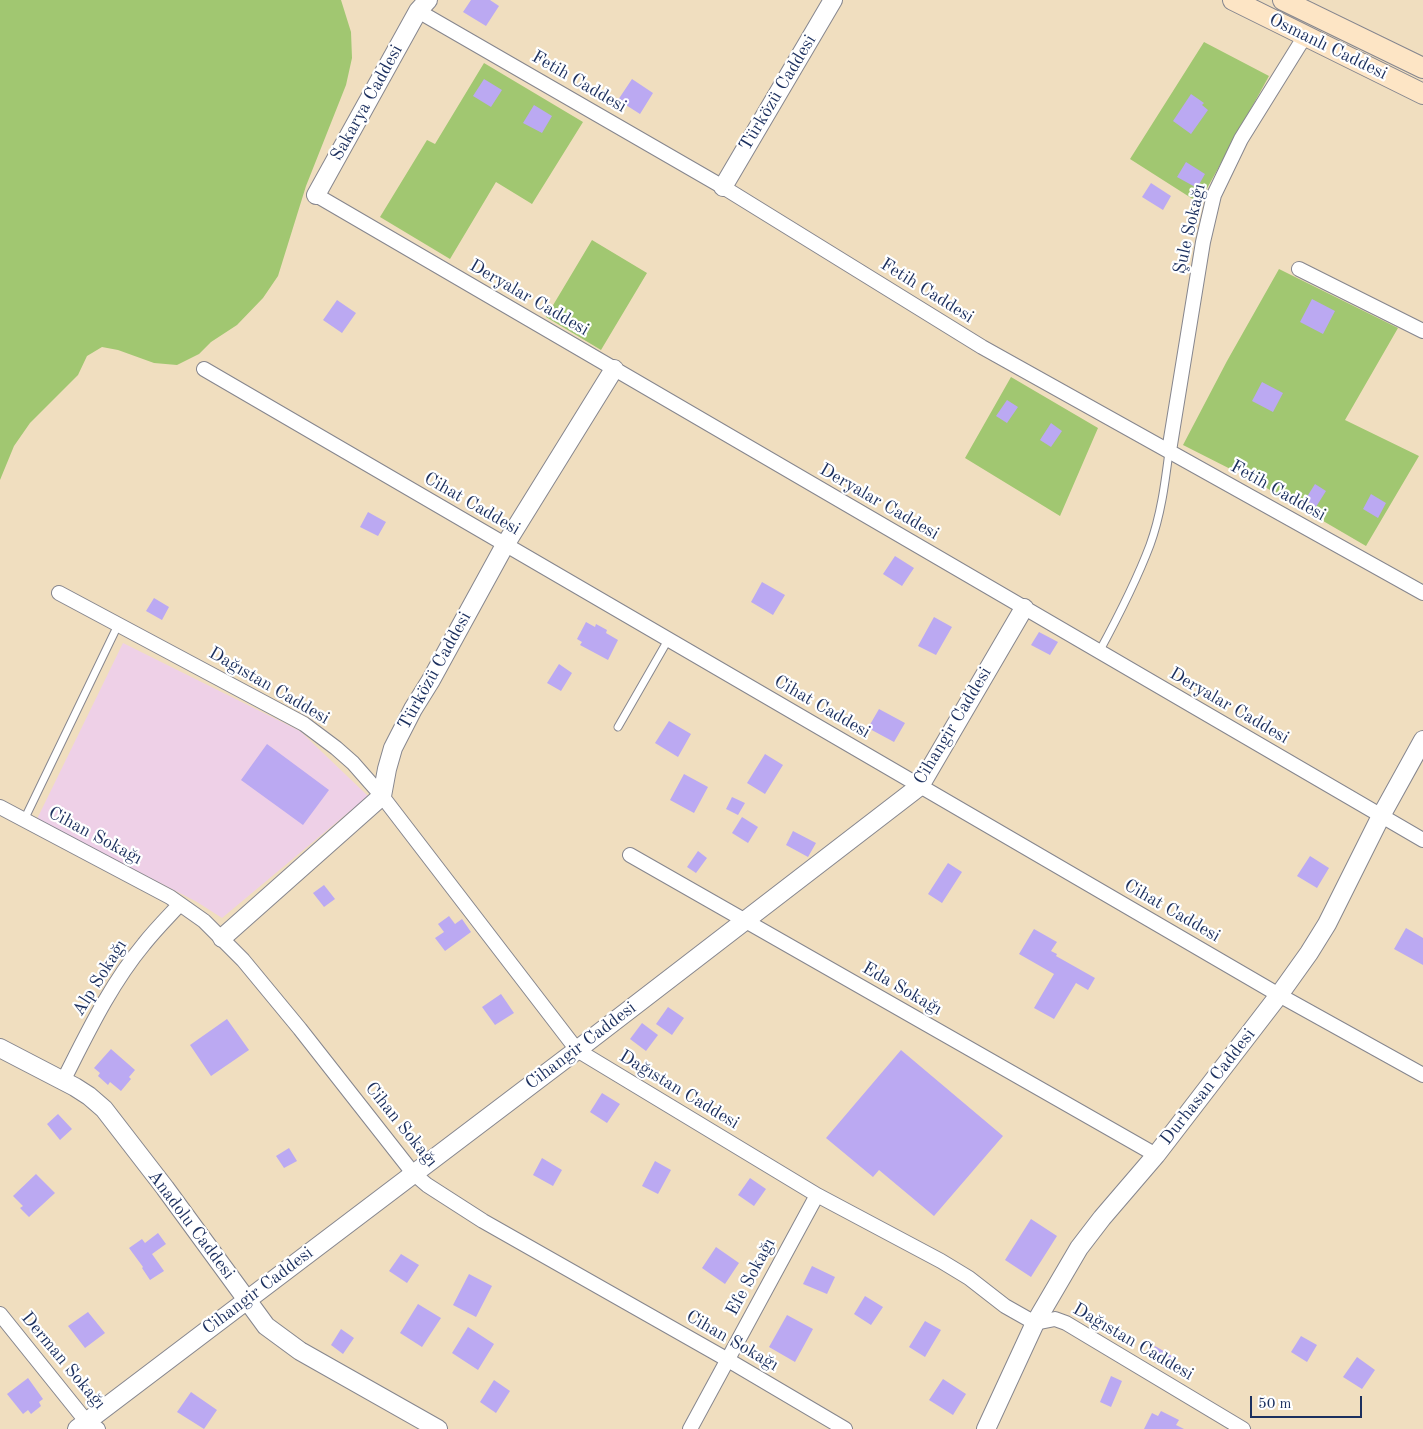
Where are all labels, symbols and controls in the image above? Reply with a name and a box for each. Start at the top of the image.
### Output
street label: Osmanlı Caddesi [1265,9,1391,85]
street label: Türközü Caddesi [735,31,821,155]
street label: Sakarya Caddesi [326,41,408,165]
street label: Fetih Caddesi [528,46,630,118]
street label: Şule Sokağı [1169,182,1211,276]
street label: Fetih Caddesi [876,254,978,328]
street label: Deryalar Caddesi [465,255,593,341]
street label: Fetih Caddesi [1226,456,1330,526]
street label: Deryalar Caddesi [815,459,943,545]
street label: Cihat Caddesi [420,468,524,540]
street label: Türközü Caddesi [394,608,476,734]
street label: Dağıstan Caddesi [205,643,333,729]
street label: Cihangir Caddesi [909,663,997,789]
street label: Deryalar Caddesi [1165,663,1293,749]
street label: Cihat Caddesi [770,671,874,743]
street label: Cihan Sokağı [44,802,146,870]
street label: Cihat Caddesi [1120,875,1224,947]
street label: Alp Sokağı [68,936,132,1020]
street label: Eda Sokağı [858,957,946,1021]
street label: Cihangir Caddesi [521,997,641,1095]
street label: Durhasan Caddesi [1156,1024,1260,1150]
street label: Dağıstan Caddesi [615,1046,743,1134]
street label: Cihan Sokağı [360,1078,442,1172]
street label: Anadolu Caddesi [143,1166,239,1284]
street label: Efe Sokağı [722,1235,780,1319]
street label: Cihangir Caddesi [198,1242,318,1340]
street label: Dağıstan Caddesi [1069,1299,1197,1385]
street label: Cihan Sokağı [682,1306,782,1376]
street label: Derman Sokağı [16,1308,110,1414]
scale bar [1253,1386,1366,1418]
text: 50 m [1258,1397,1292,1412]

